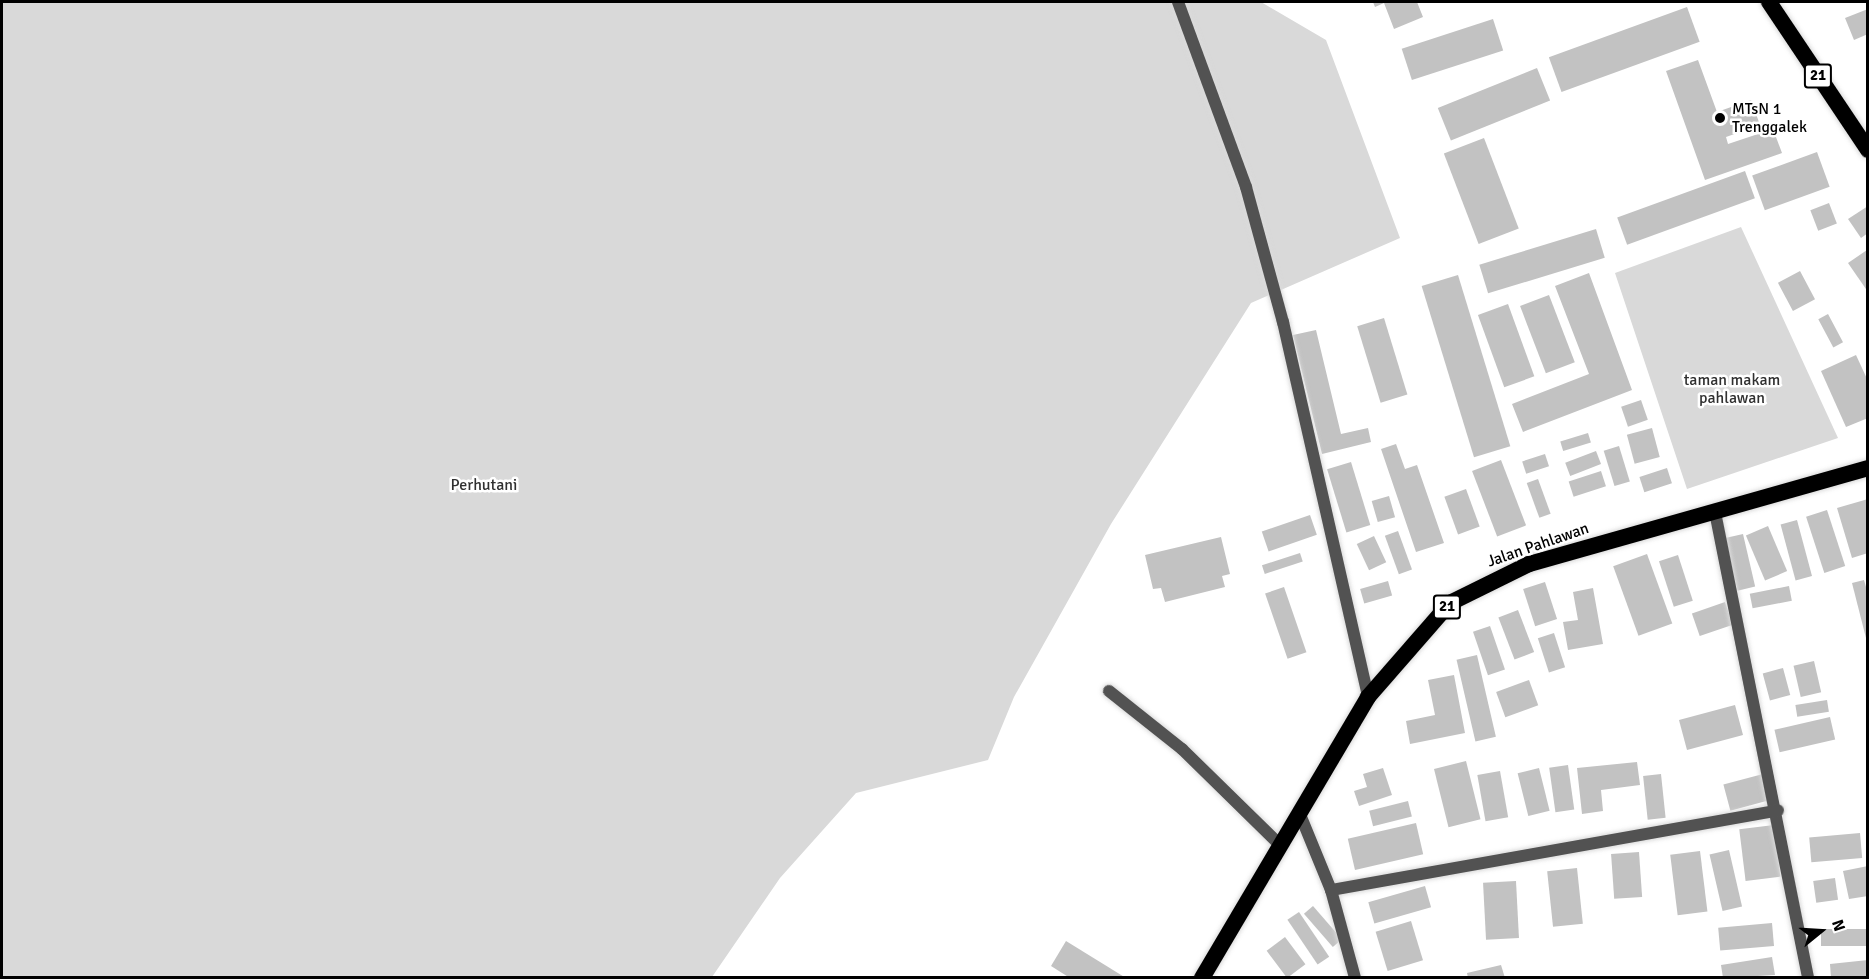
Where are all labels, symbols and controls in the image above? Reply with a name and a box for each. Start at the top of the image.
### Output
road number: 21 [1803,64,1833,88]
place label: MTsN 1 Trenggalek [1732,99,1807,137]
marker: MTsN 1 Trenggalek [1713,111,1727,125]
park label: taman makam pahlawan [1684,370,1780,408]
park label: Perhutani [451,475,517,495]
street label: Jalan Pahlawan [1485,519,1591,571]
road number: 21 [1432,595,1462,619]
north arrow [1791,901,1851,961]
text: N [1827,917,1849,934]

